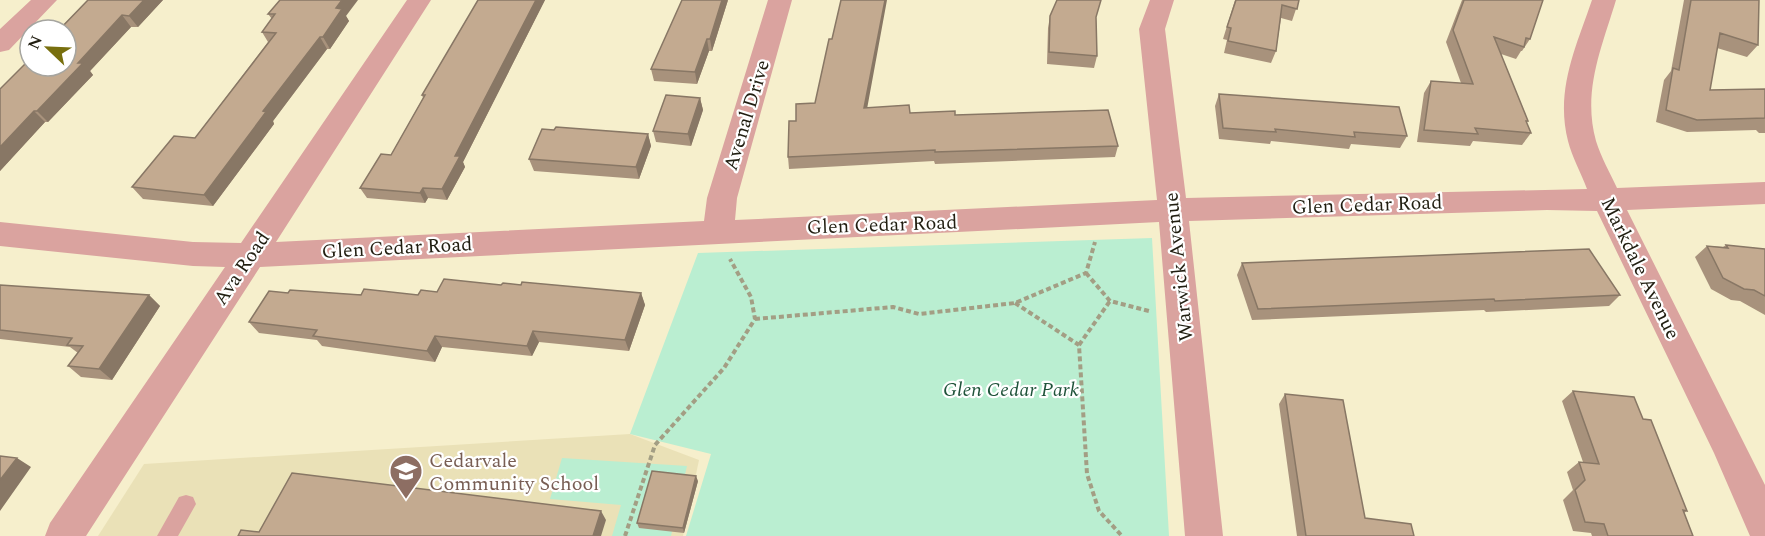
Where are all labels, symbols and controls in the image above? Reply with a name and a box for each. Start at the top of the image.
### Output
north arrow [18,18,78,78]
text: N [22,32,49,53]
street label: Avenal Drive [716,56,778,174]
street label: Glen Cedar Road [1291,187,1443,223]
street label: Warwick Avenue [1156,191,1202,343]
street label: Markdale Avenue [1593,192,1688,345]
street label: Glen Cedar Road [806,207,958,243]
street label: Ava Road [206,225,278,312]
street label: Glen Cedar Road [321,229,473,267]
park label: Glen Cedar Park [943,375,1080,405]
place label: Cedarvale Community School [429,446,599,499]
school or university icon: Cedarvale Community School [388,453,424,500]

